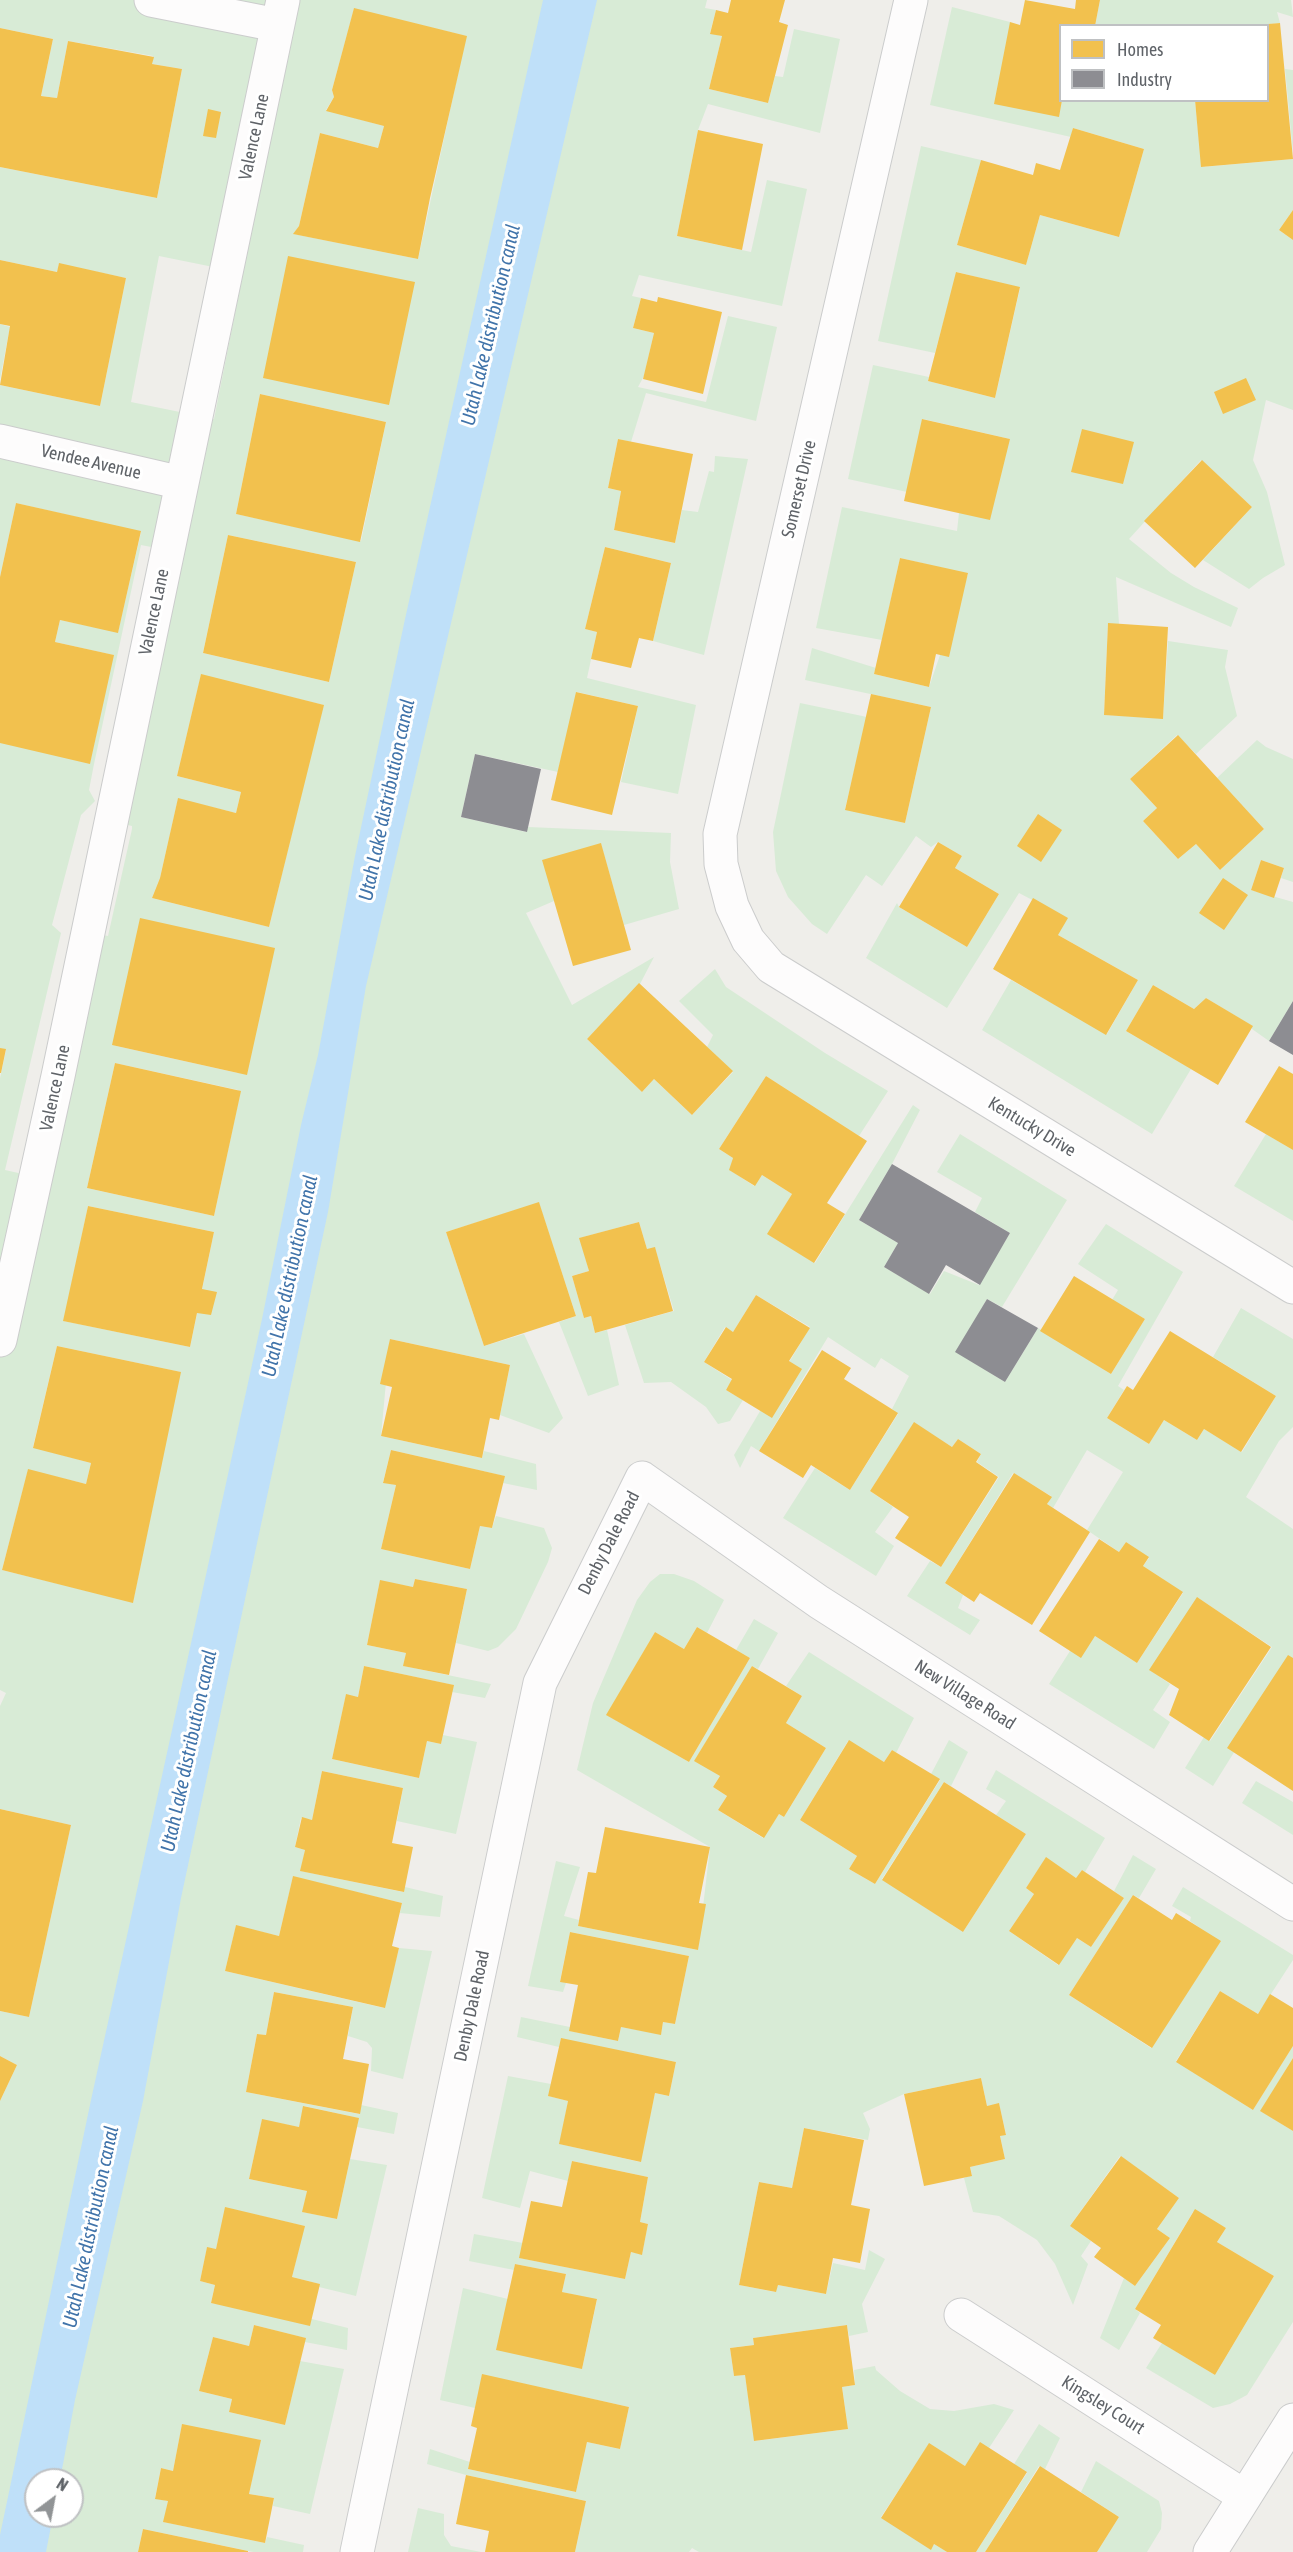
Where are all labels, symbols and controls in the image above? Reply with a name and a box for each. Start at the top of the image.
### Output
legend [1059,24,1269,102]
text: Homes [1117,39,1163,60]
text: Industry [1117,69,1172,90]
street label: Valence Lane [234,92,274,182]
water label: Utah Lake distribution canal [456,222,526,428]
street label: Somerset Drive [777,438,821,540]
street label: Vendee Avenue [39,440,143,484]
street label: Valence Lane [134,567,174,657]
water label: Utah Lake distribution canal [354,697,420,903]
street label: Valence Lane [35,1043,75,1133]
street label: Kentucky Drive [984,1092,1080,1162]
water label: Utah Lake distribution canal [257,1173,323,1379]
street label: Denby Dale Road [574,1488,644,1598]
water label: Utah Lake distribution canal [156,1648,222,1854]
street label: New Village Road [910,1655,1020,1735]
street label: Denby Dale Road [450,1948,494,2064]
water label: Utah Lake distribution canal [58,2124,124,2330]
street label: Kingsley Court [1057,2371,1149,2439]
north arrow [24,2468,84,2528]
text: N [54,2474,71,2495]

